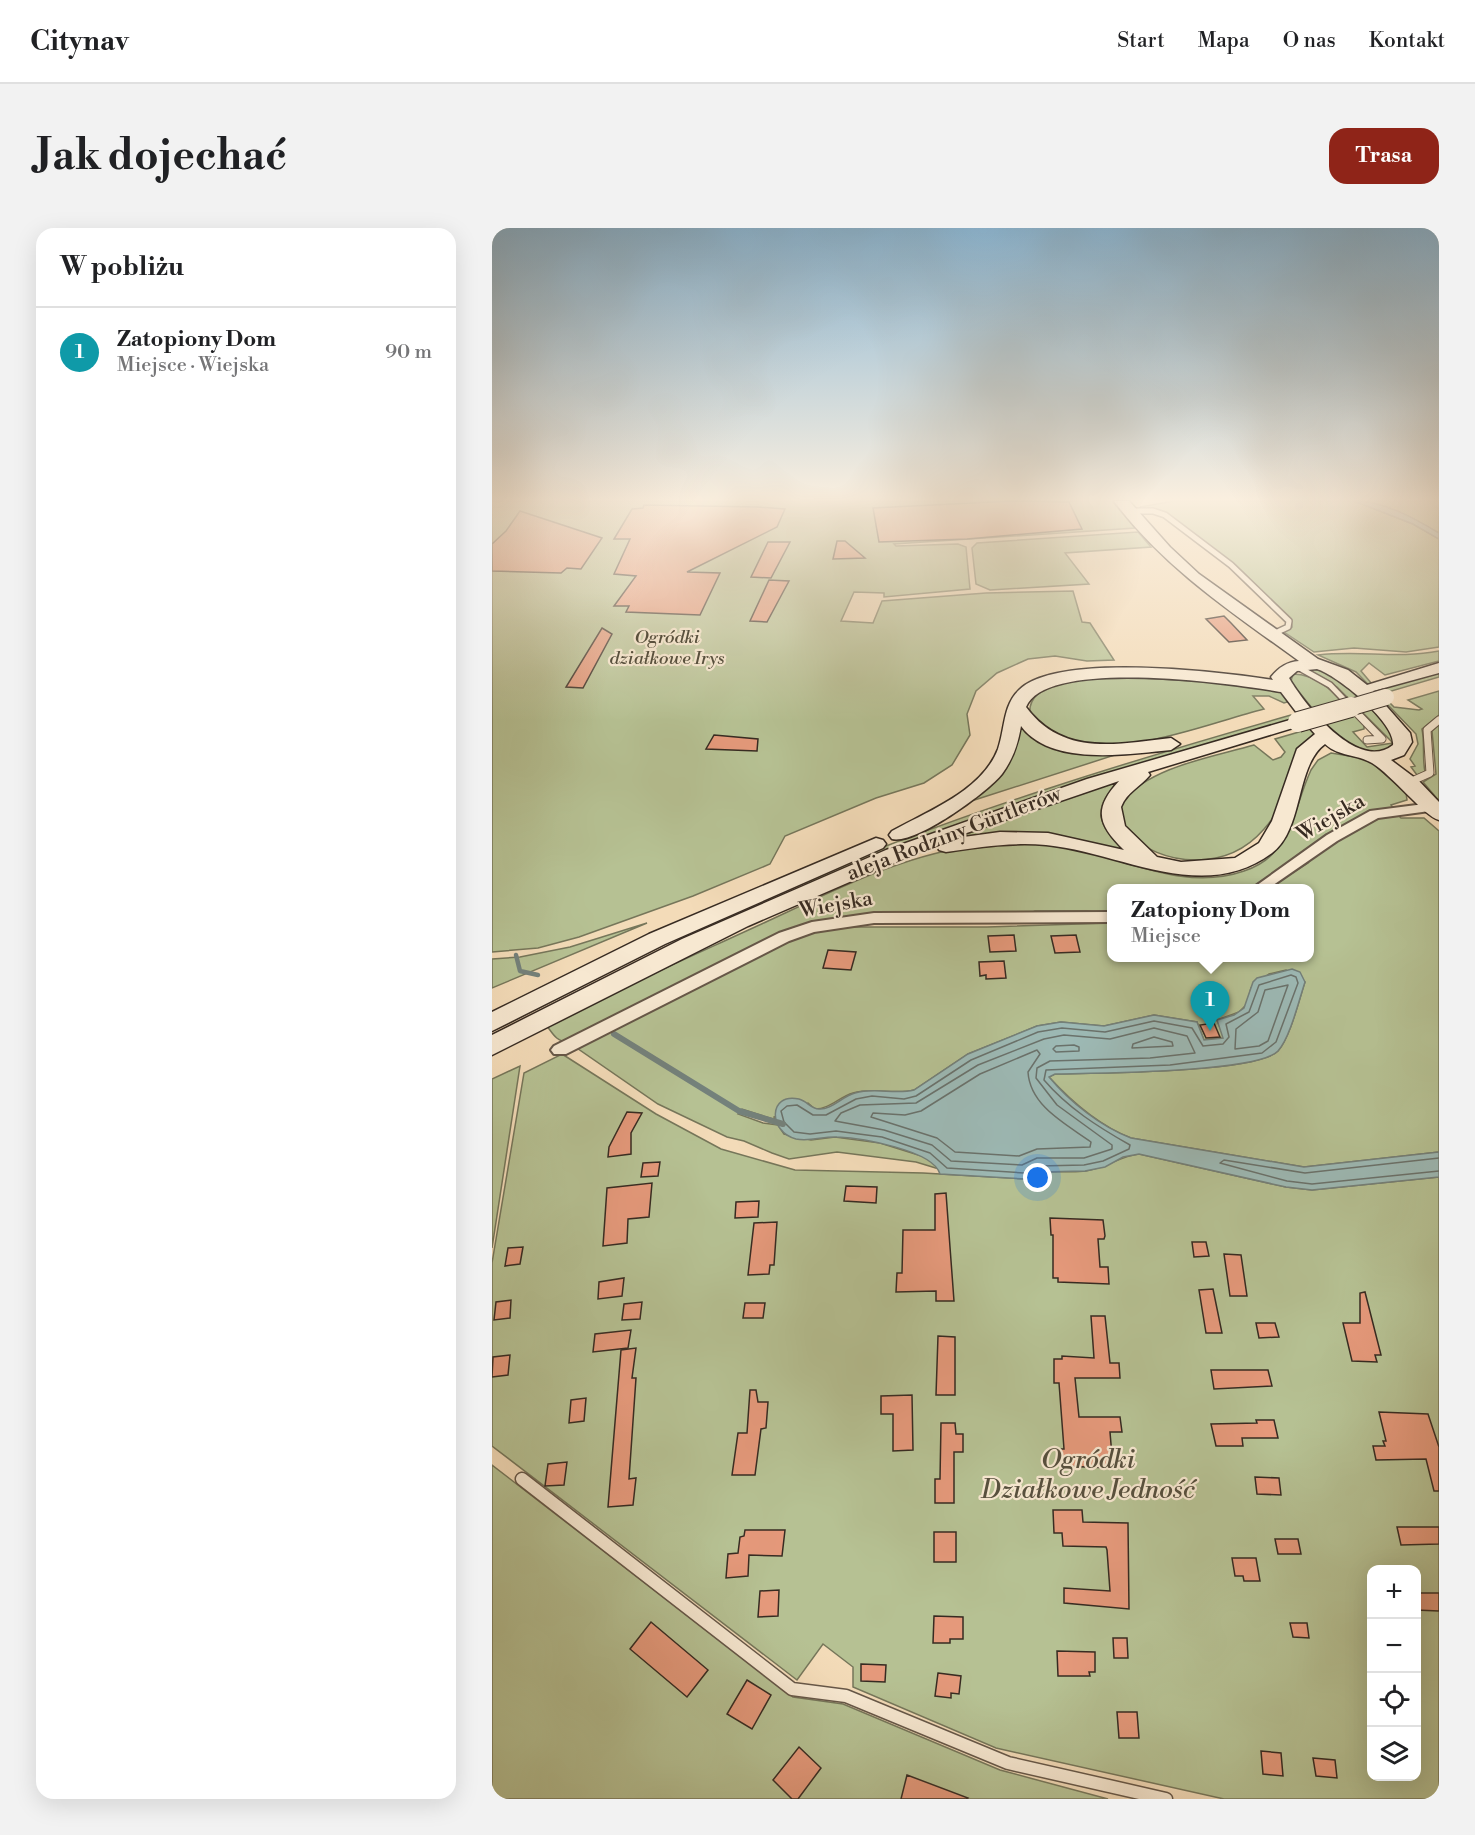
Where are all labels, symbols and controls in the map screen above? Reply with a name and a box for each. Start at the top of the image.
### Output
text: Citynav [30,24,129,59]
text: Start [1117,28,1165,54]
text: Mapa [1198,28,1250,54]
text: O nas [1283,28,1336,54]
text: Kontakt [1369,28,1445,54]
button: Trasa [1329,128,1439,184]
text: Jak dojechać [36,130,287,183]
text: W pobliżu [60,251,184,283]
text: Zatopiony Dom [117,326,276,353]
text: 1 [75,340,84,365]
text: 90 m [385,340,432,365]
text: Miejsce · Wiejska [117,353,269,378]
park label: Ogródki działkowe Irys [609,626,725,670]
street label: aleja Rodziny Gürtlerów [843,781,1065,887]
street label: Wiejska [1291,788,1370,848]
popup [1107,884,1314,962]
street label: Wiejska [796,886,875,924]
text: Zatopiony Dom [1131,897,1290,924]
text: Miejsce [1131,924,1201,949]
pin: 1 [1190,982,1230,1031]
your location [1023,1163,1052,1192]
park label: Ogródki Działkowe Jedność [980,1444,1198,1506]
map controls [1367,1565,1421,1781]
button: + [1367,1565,1421,1619]
button: − [1367,1619,1421,1673]
button: locate [1367,1673,1421,1727]
button: layers [1367,1727,1421,1781]

